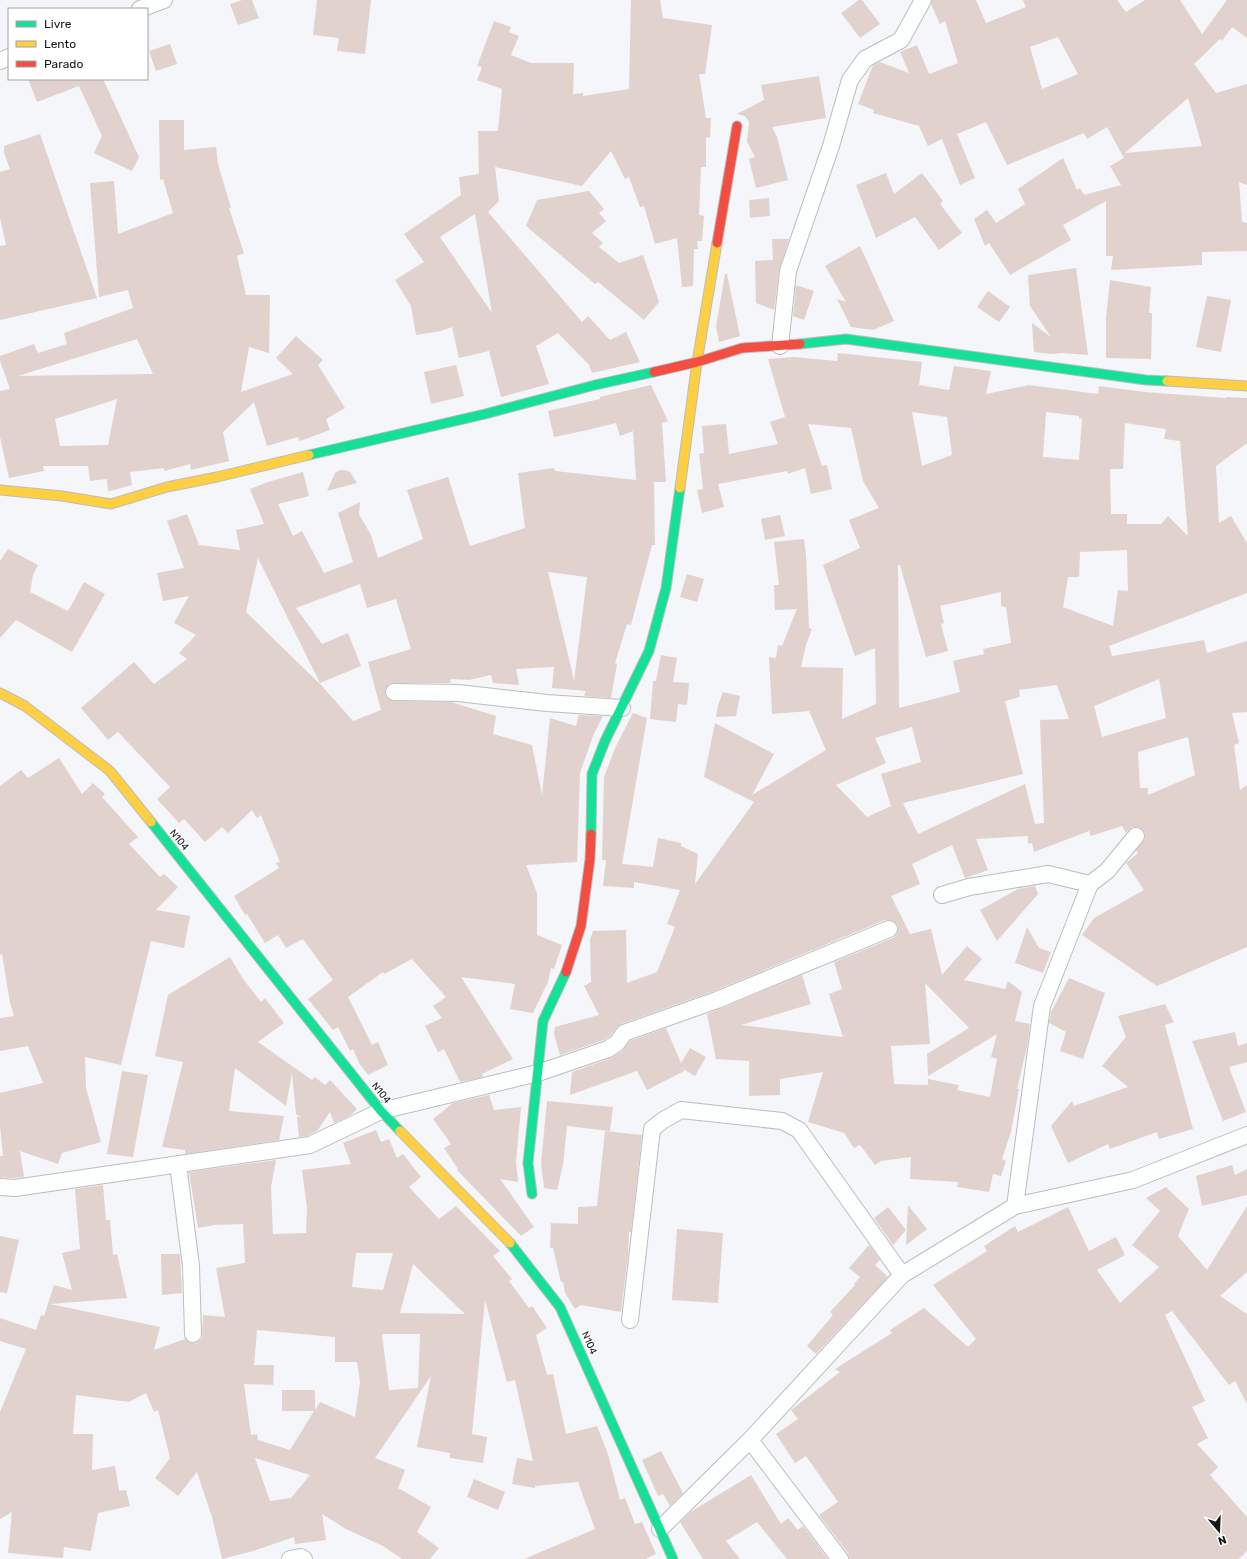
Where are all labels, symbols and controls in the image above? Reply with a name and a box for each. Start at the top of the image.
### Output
legend [8,8,148,80]
text: Livre [44,17,72,31]
text: Lento [44,37,76,51]
text: Parado [44,57,83,71]
street label: N104 [167,827,191,853]
street label: N104 [369,1080,393,1106]
street label: N104 [579,1330,599,1356]
north arrow [1199,1511,1239,1551]
text: N [1216,1533,1228,1547]

